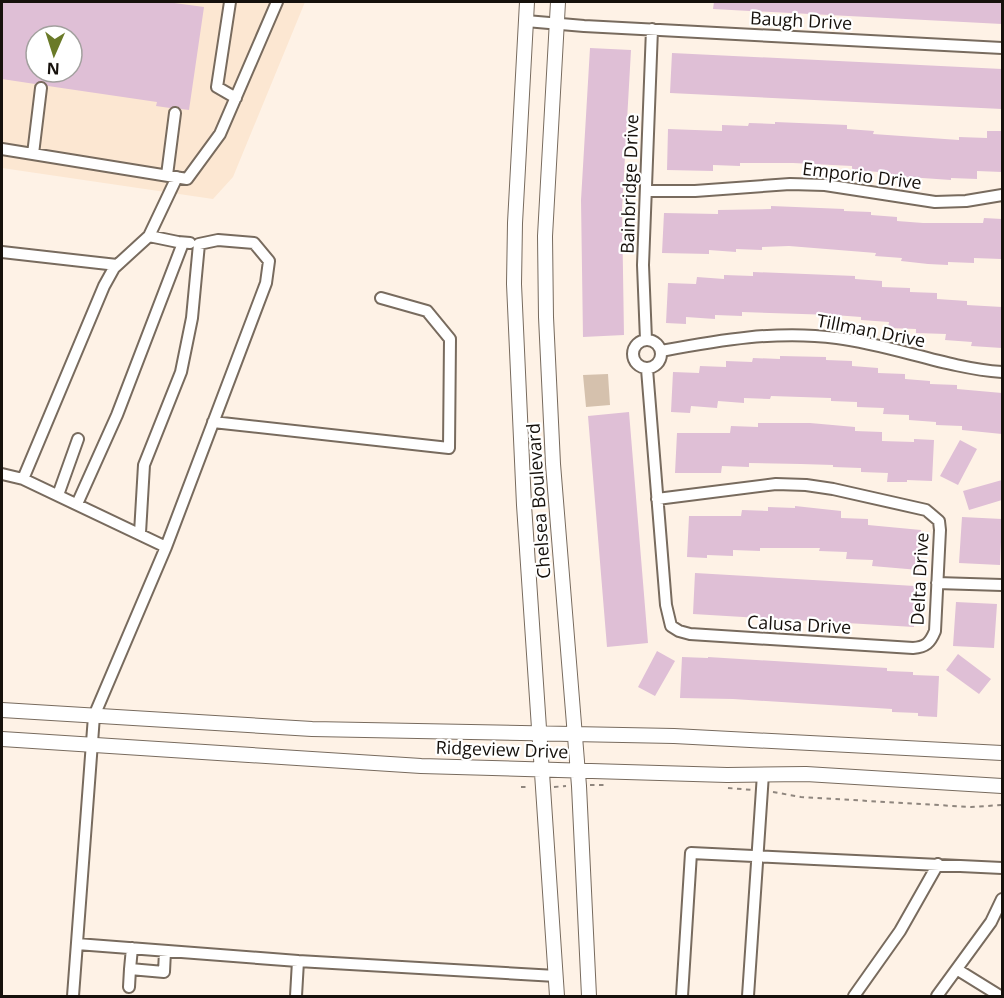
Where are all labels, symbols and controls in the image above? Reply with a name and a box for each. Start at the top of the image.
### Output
street label: Baugh Drive [749,5,853,35]
north arrow [24,24,84,84]
text: N [46,58,60,80]
street label: Bainbridge Drive [615,114,643,254]
street label: Emporio Drive [801,156,923,194]
street label: Tillman Drive [815,308,927,352]
street label: Chelsea Boulevard [521,422,555,580]
street label: Delta Drive [905,532,933,626]
street label: Calusa Drive [746,609,852,639]
street label: Ridgeview Drive [435,735,569,763]

